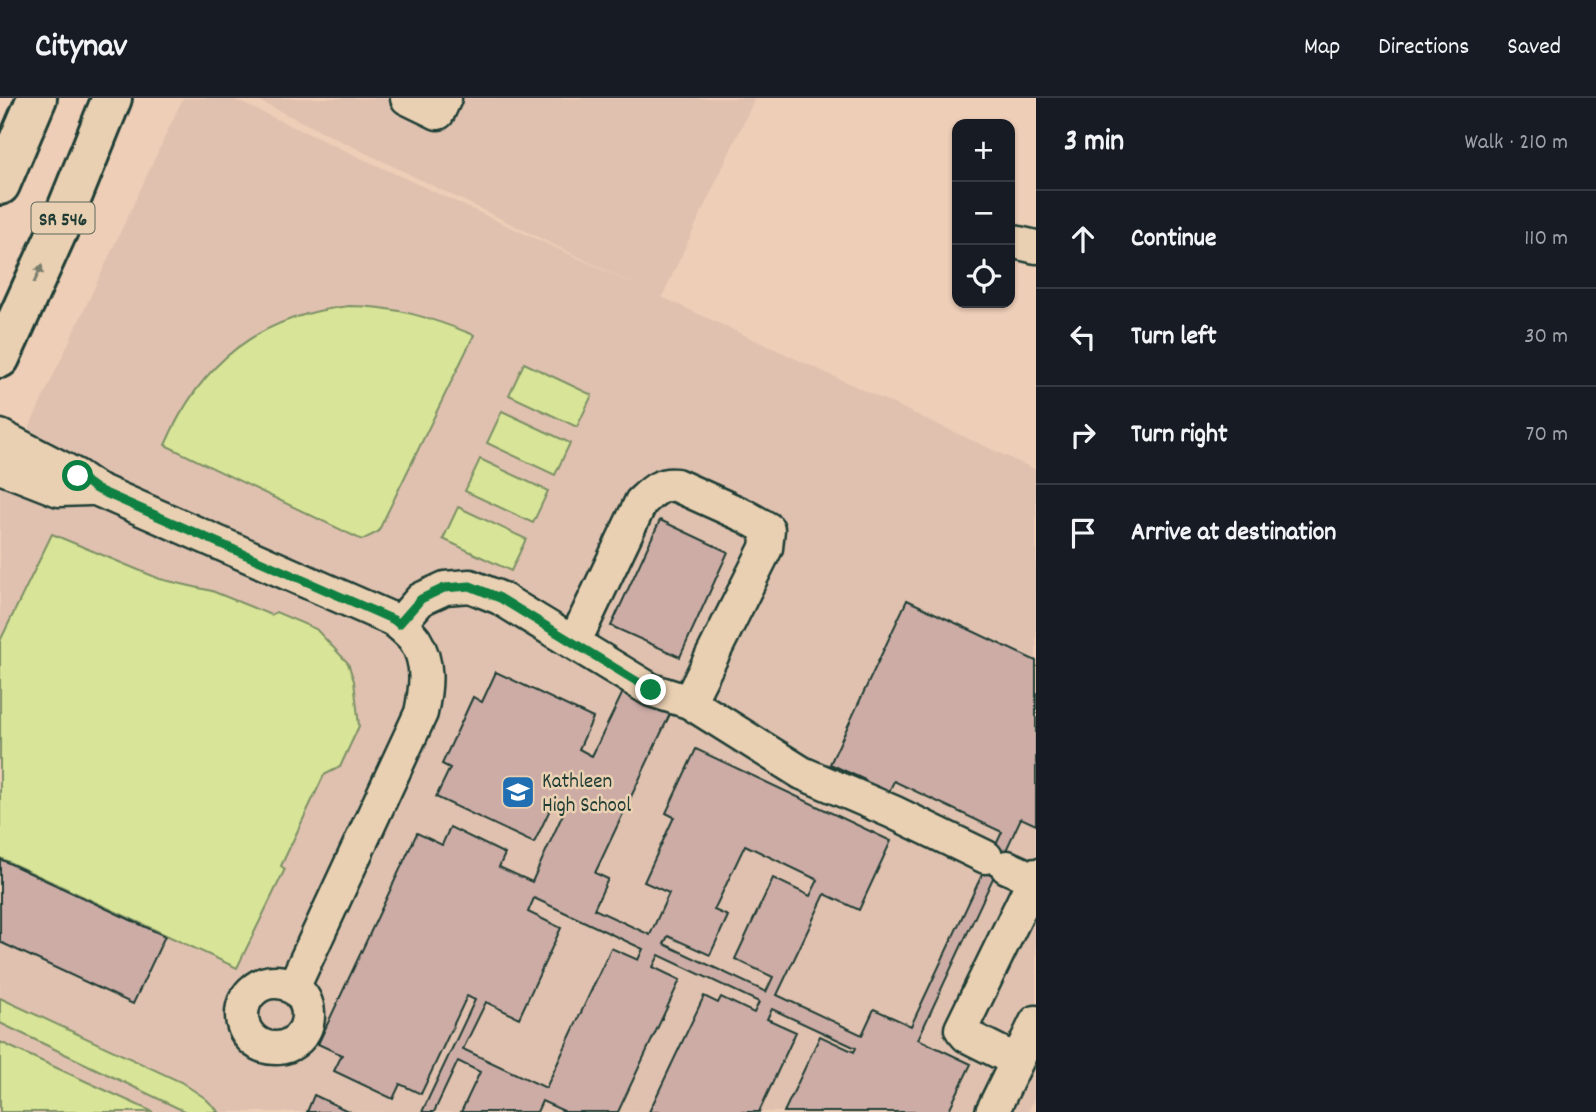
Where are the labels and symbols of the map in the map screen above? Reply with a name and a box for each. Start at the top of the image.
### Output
road number: SR 546 [32,202,94,234]
one-way arrow [32,264,44,284]
route start [62,460,93,491]
route end [635,674,666,705]
place label: Kathleen High School [542,768,631,822]
school or university icon: Kathleen High School [499,773,537,811]

